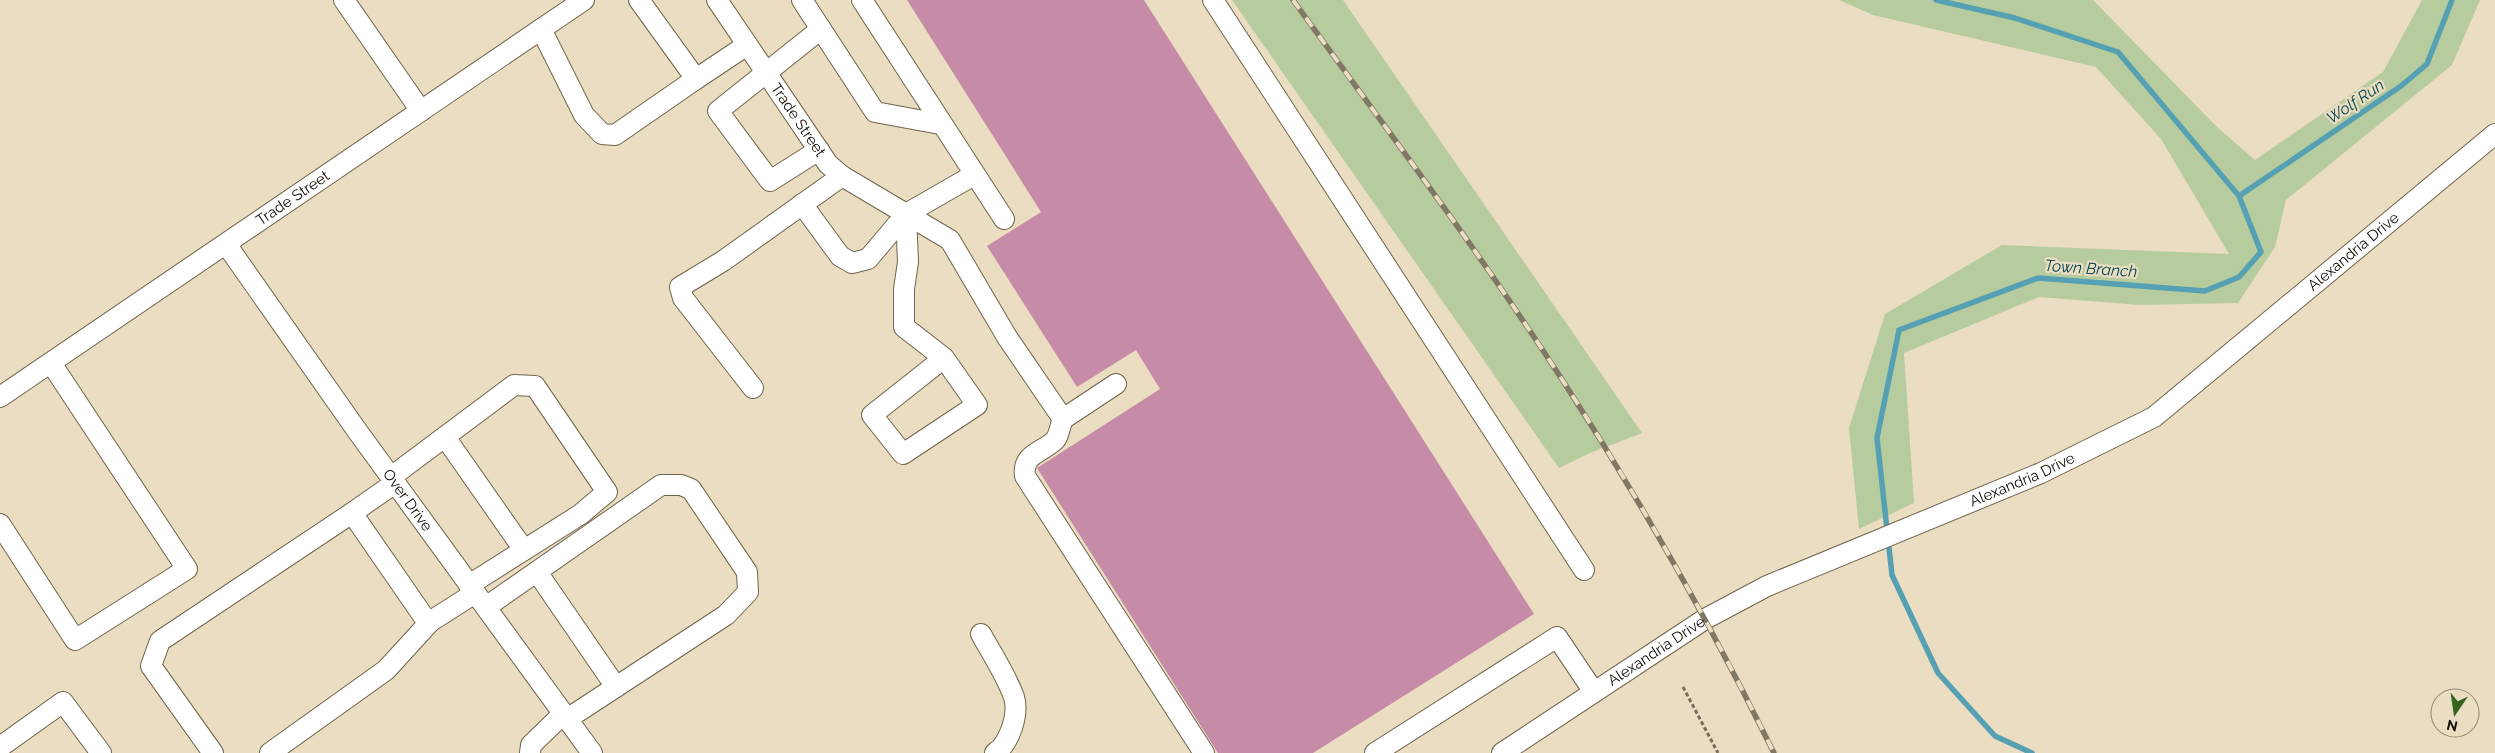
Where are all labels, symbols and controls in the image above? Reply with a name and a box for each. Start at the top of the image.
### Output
water label: Wolf Run [2323,75,2388,128]
street label: Trade Street [767,80,830,160]
street label: Trade Street [253,167,333,229]
street label: Alexandria Drive [2304,208,2403,295]
water label: Town Branch [2044,256,2138,281]
street label: Alexandria Drive [1967,449,2078,510]
street label: Over Drive [379,466,436,535]
street label: Alexandria Drive [1604,612,1709,690]
north arrow [2430,688,2480,738]
text: N [2445,717,2459,735]

